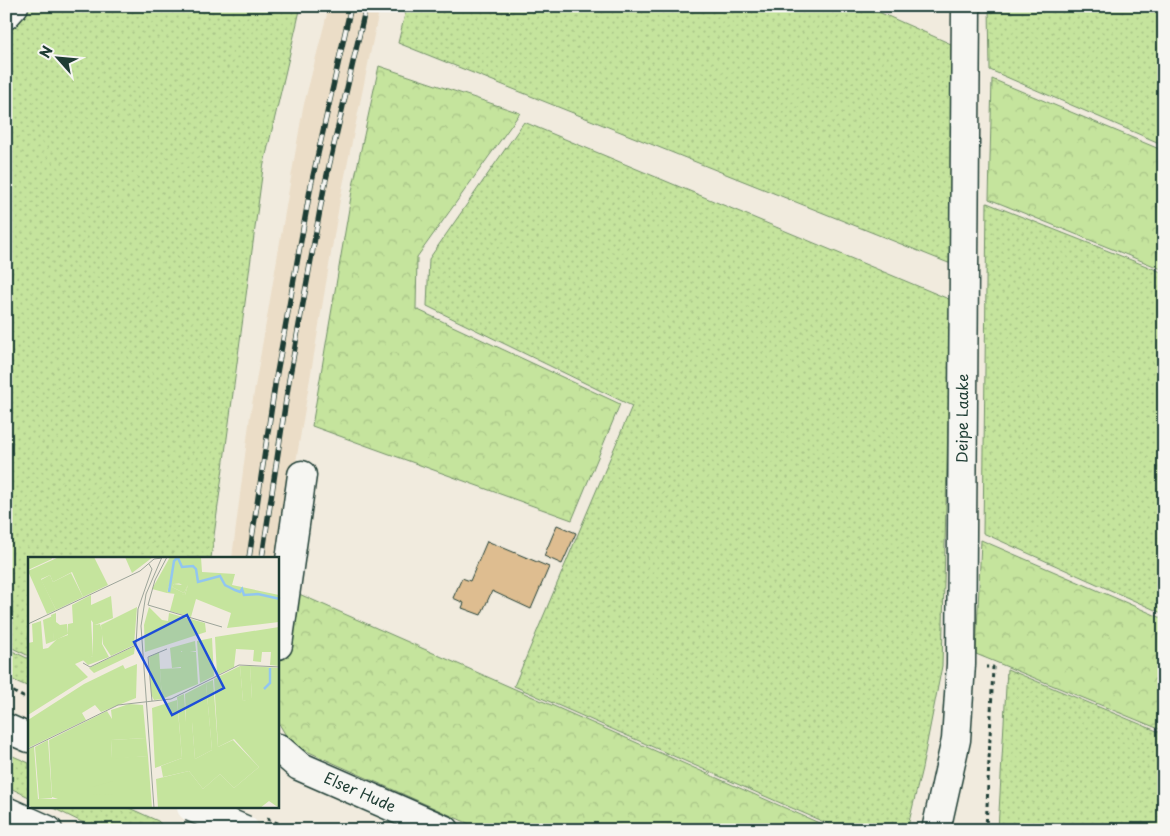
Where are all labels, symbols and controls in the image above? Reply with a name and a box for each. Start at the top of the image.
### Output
north arrow [32,32,82,82]
text: N [34,42,58,62]
street label: Deipe Laake [950,374,973,463]
inset map [28,557,279,808]
street label: Elser Hude [321,765,400,817]

